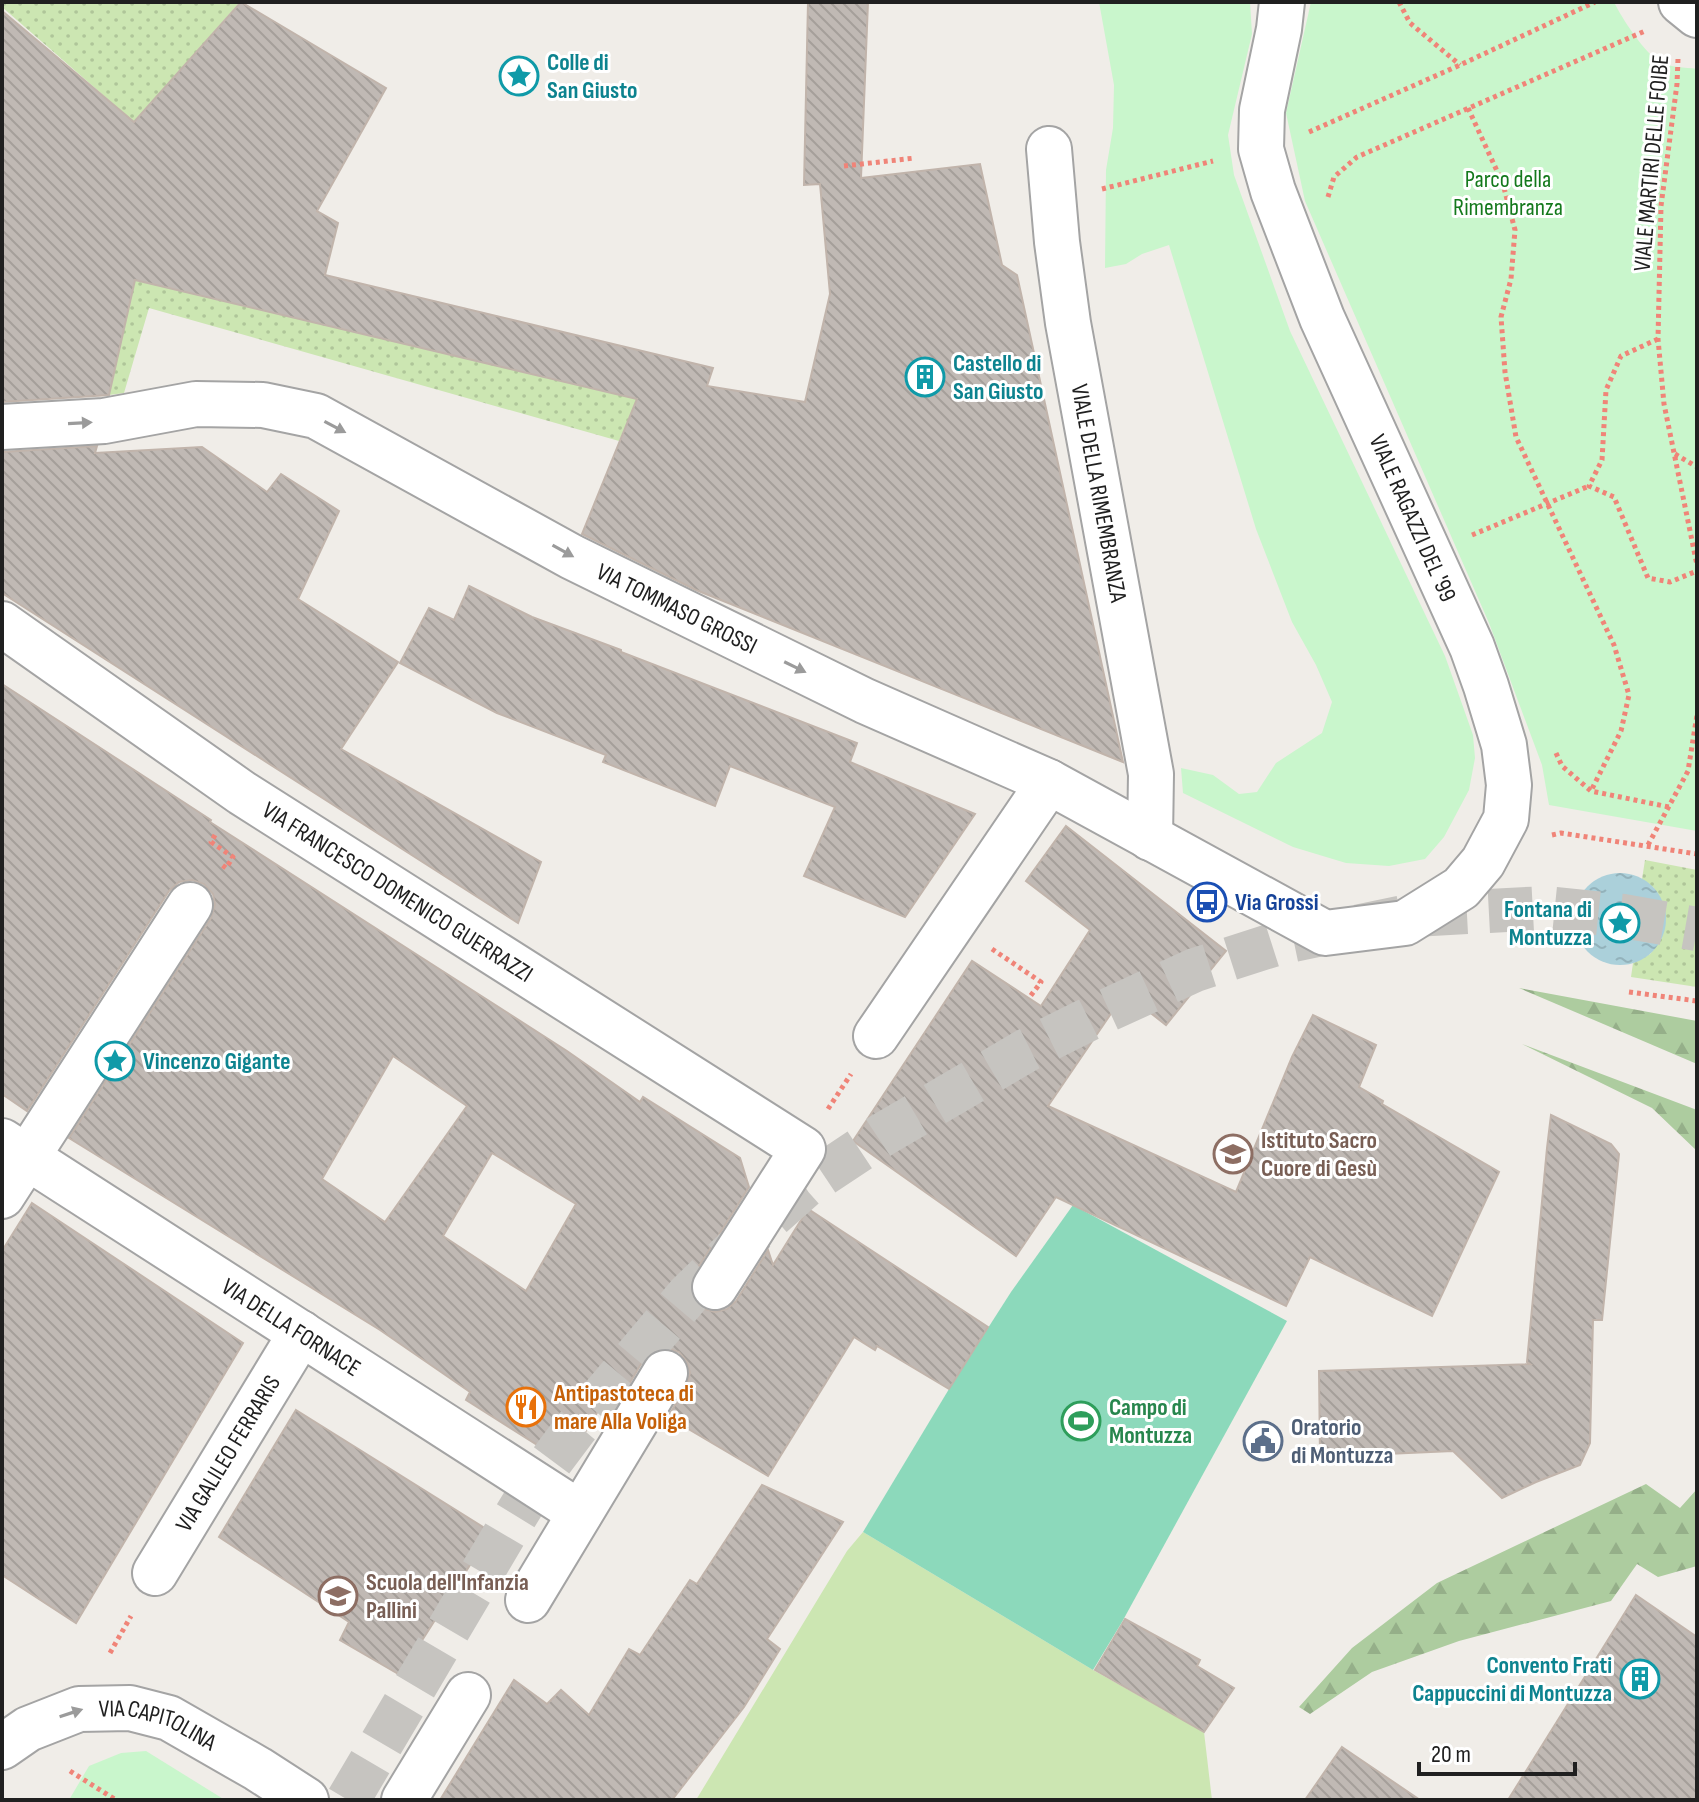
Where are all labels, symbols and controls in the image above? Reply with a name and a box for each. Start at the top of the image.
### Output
place label: Colle di San Giusto [547,48,638,105]
street label: VIALE MARTIRI DELLE FOIBE [1628,53,1675,273]
place icon: Colle di San Giusto [498,55,540,97]
park label: Parco della Rimembranza [1453,165,1563,222]
place label: Castello di San Giusto [953,349,1044,406]
building icon: Castello di San Giusto [904,356,946,398]
street label: VIALE DELLA RIMEMBRANZA [1065,382,1133,605]
one-way arrow [68,416,93,429]
one-way arrow [323,420,346,433]
street label: VIALE RAGAZZI DEL '99 [1363,430,1462,606]
one-way arrow [551,545,574,558]
street label: VIA TOMMASO GROSSI [592,557,762,661]
one-way arrow [784,660,807,674]
street label: VIA FRANCESCO DOMENICO GUERRAZZI [257,796,538,989]
bus stop icon: Via Grossi [1186,881,1228,923]
place label: Via Grossi [1235,888,1319,917]
place label: Fontana di Montuzza [1504,895,1592,952]
place icon: Fontana di Montuzza [1599,902,1641,944]
place icon: Vincenzo Gigante [94,1040,136,1082]
place label: Vincenzo Gigante [143,1047,290,1076]
place label: Istituto Sacro Cuore di Gesù [1261,1126,1377,1183]
school or university icon: Istituto Sacro Cuore di Gesù [1212,1133,1254,1175]
street label: VIA DELLA FORNACE [216,1272,366,1383]
street label: VIA GALILEO FERRARIS [170,1370,287,1537]
place label: Antipastoteca di mare Alla Voliga [553,1379,694,1436]
restaurant icon: Antipastoteca di mare Alla Voliga [505,1386,547,1428]
place label: Campo di Montuzza [1109,1393,1192,1450]
sports icon: Campo di Montuzza [1060,1400,1102,1442]
place label: Oratorio di Montuzza [1291,1413,1393,1470]
public building icon: Oratorio di Montuzza [1242,1420,1284,1462]
place label: Scuola dell'Infanzia Pallini [366,1568,529,1625]
school or university icon: Scuola dell'Infanzia Pallini [317,1575,359,1617]
place label: Convento Frati Cappuccini di Montuzza [1412,1651,1612,1708]
building icon: Convento Frati Cappuccini di Montuzza [1619,1658,1661,1700]
street label: VIA CAPITOLINA [98,1694,222,1757]
one-way arrow [59,1706,83,1719]
scale bar [1419,1726,1575,1776]
text: 20 m [1431,1740,1471,1769]

